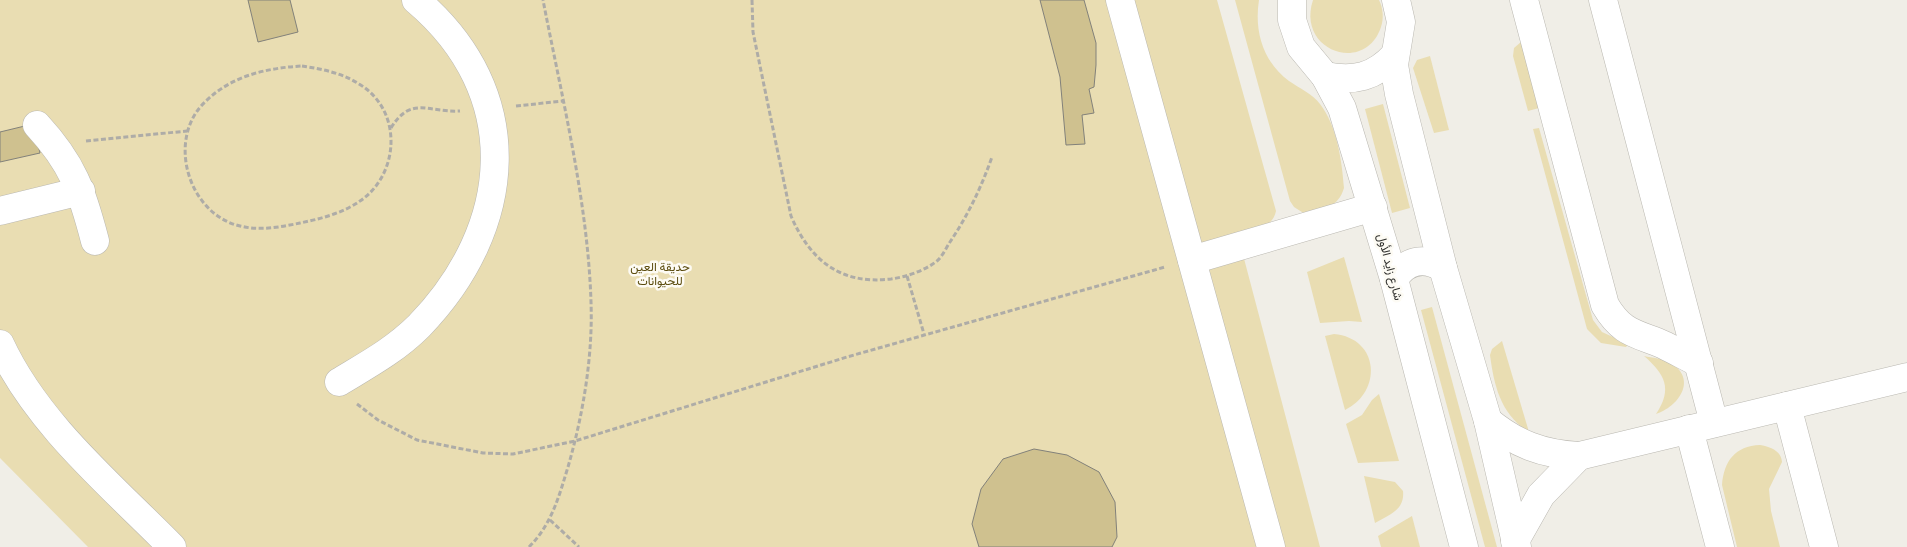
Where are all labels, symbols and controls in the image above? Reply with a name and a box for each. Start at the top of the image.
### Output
street label: شارع زايد الأول [1372,232,1407,302]
park label: حديقة العين للحيوانات [630,259,690,289]

